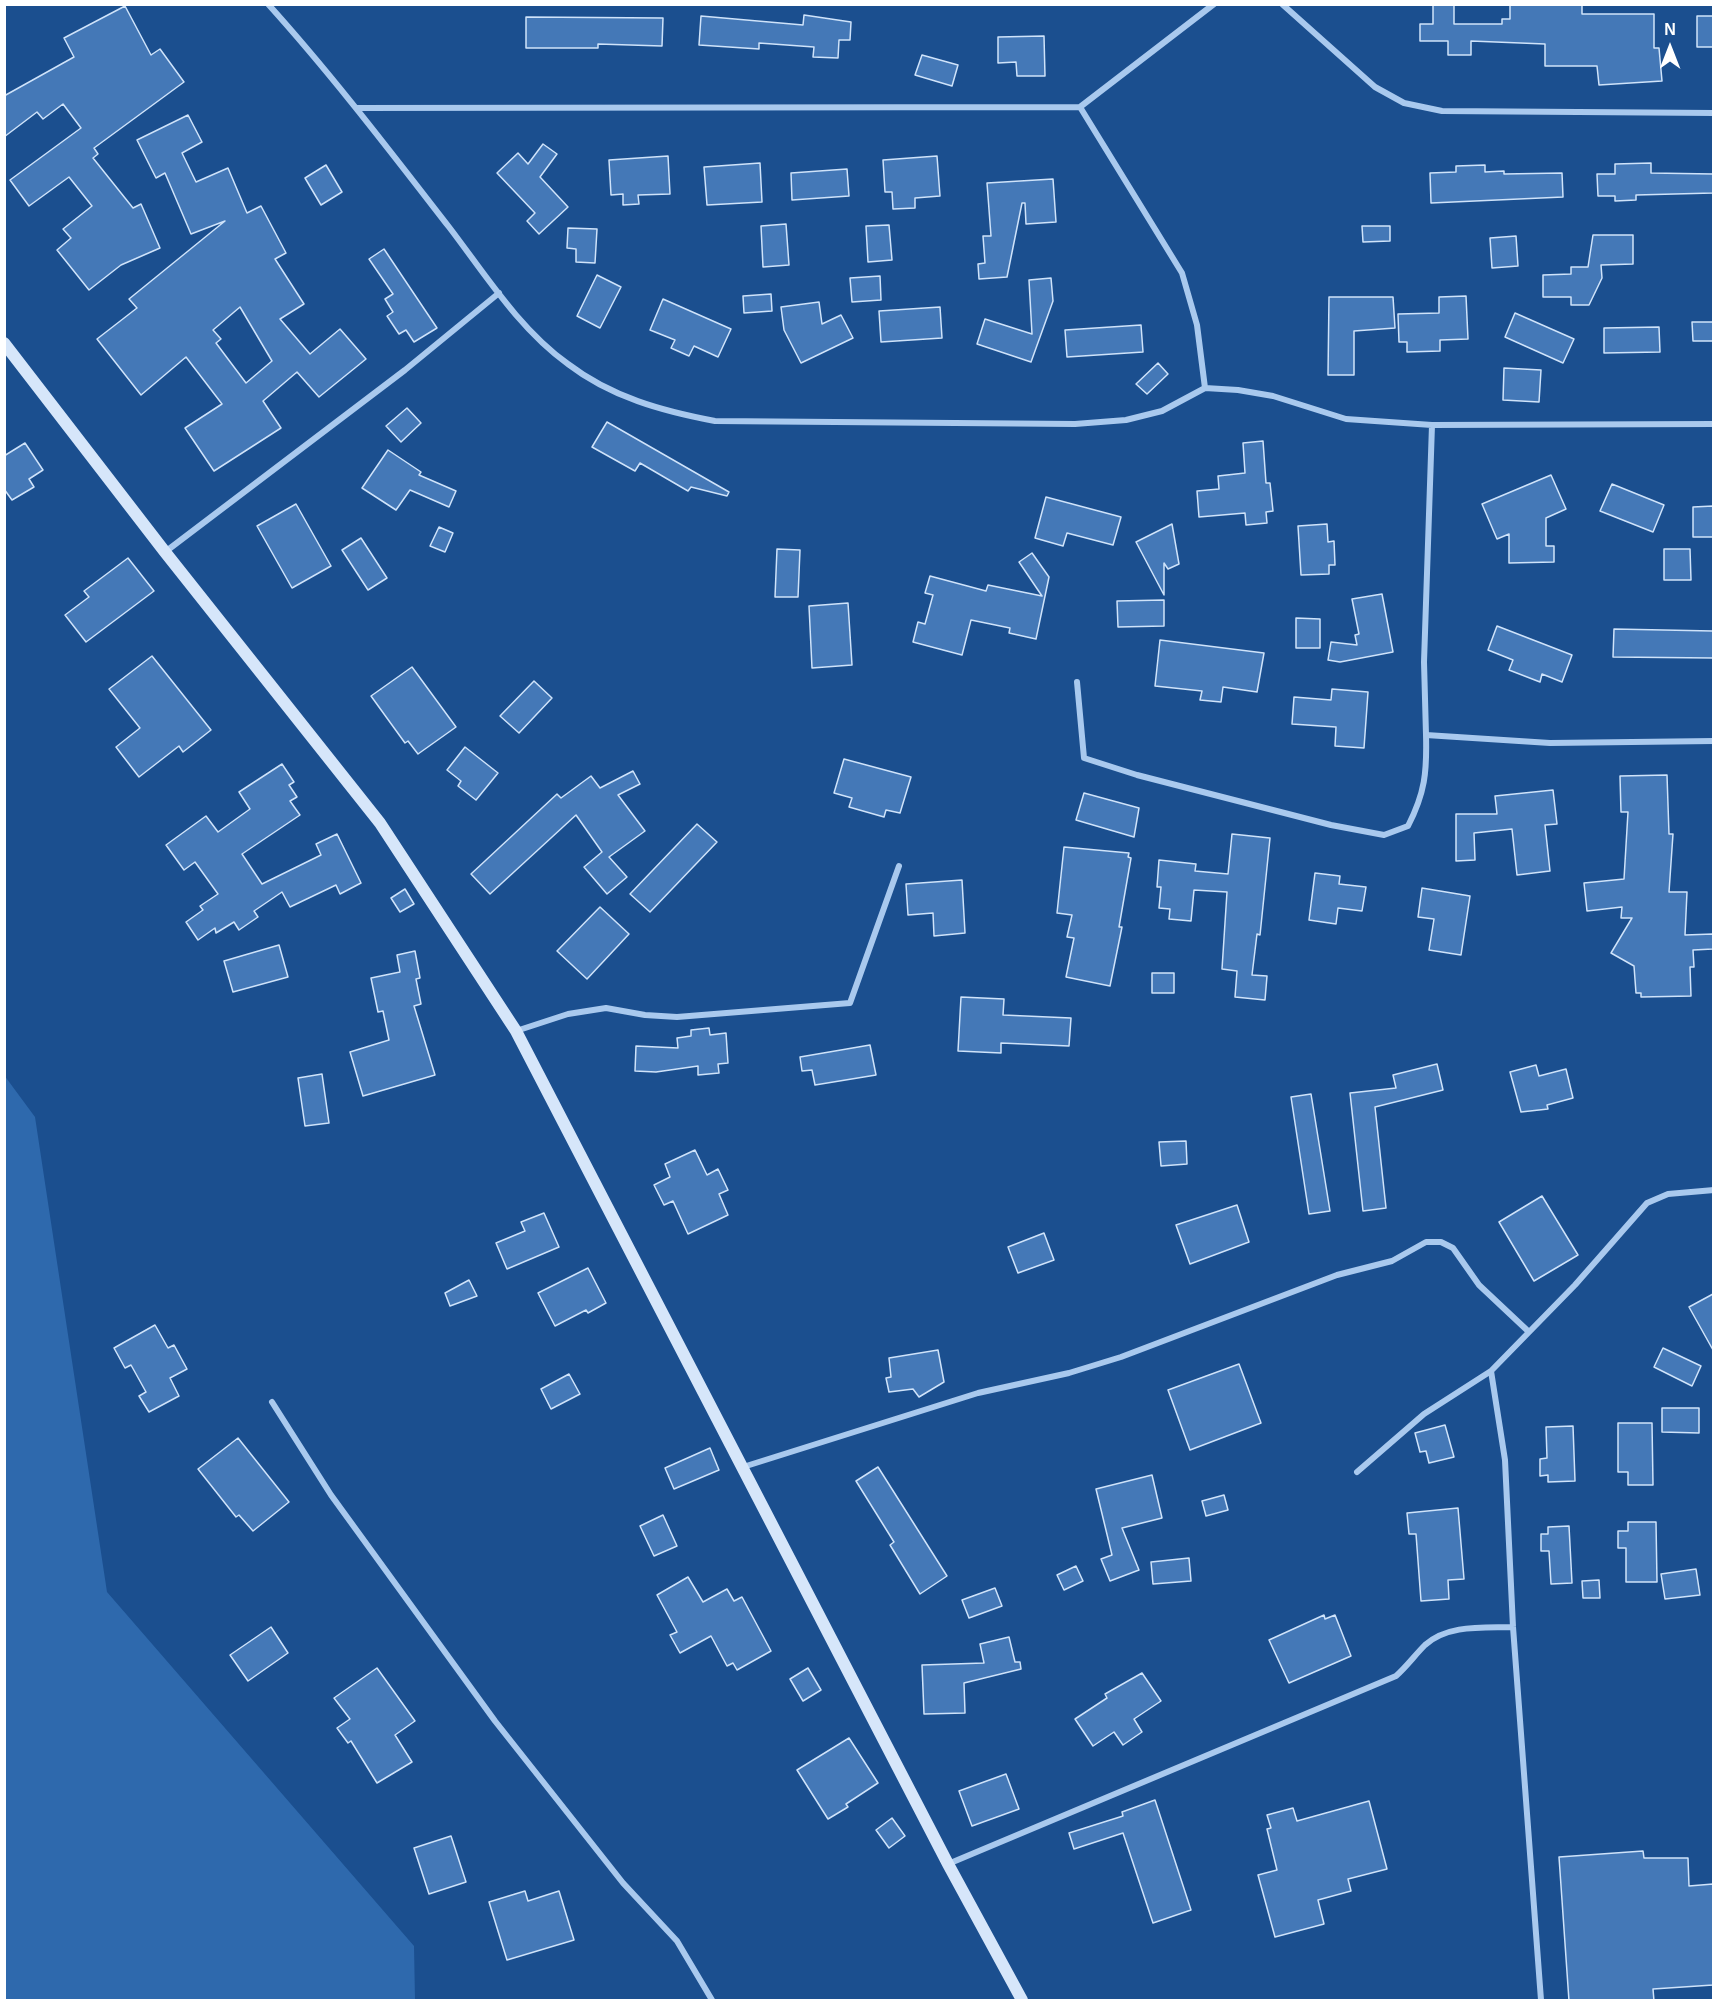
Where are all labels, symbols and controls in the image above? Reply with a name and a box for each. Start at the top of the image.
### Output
north arrow [1640,18,1700,78]
text: N [1664,21,1676,38]

